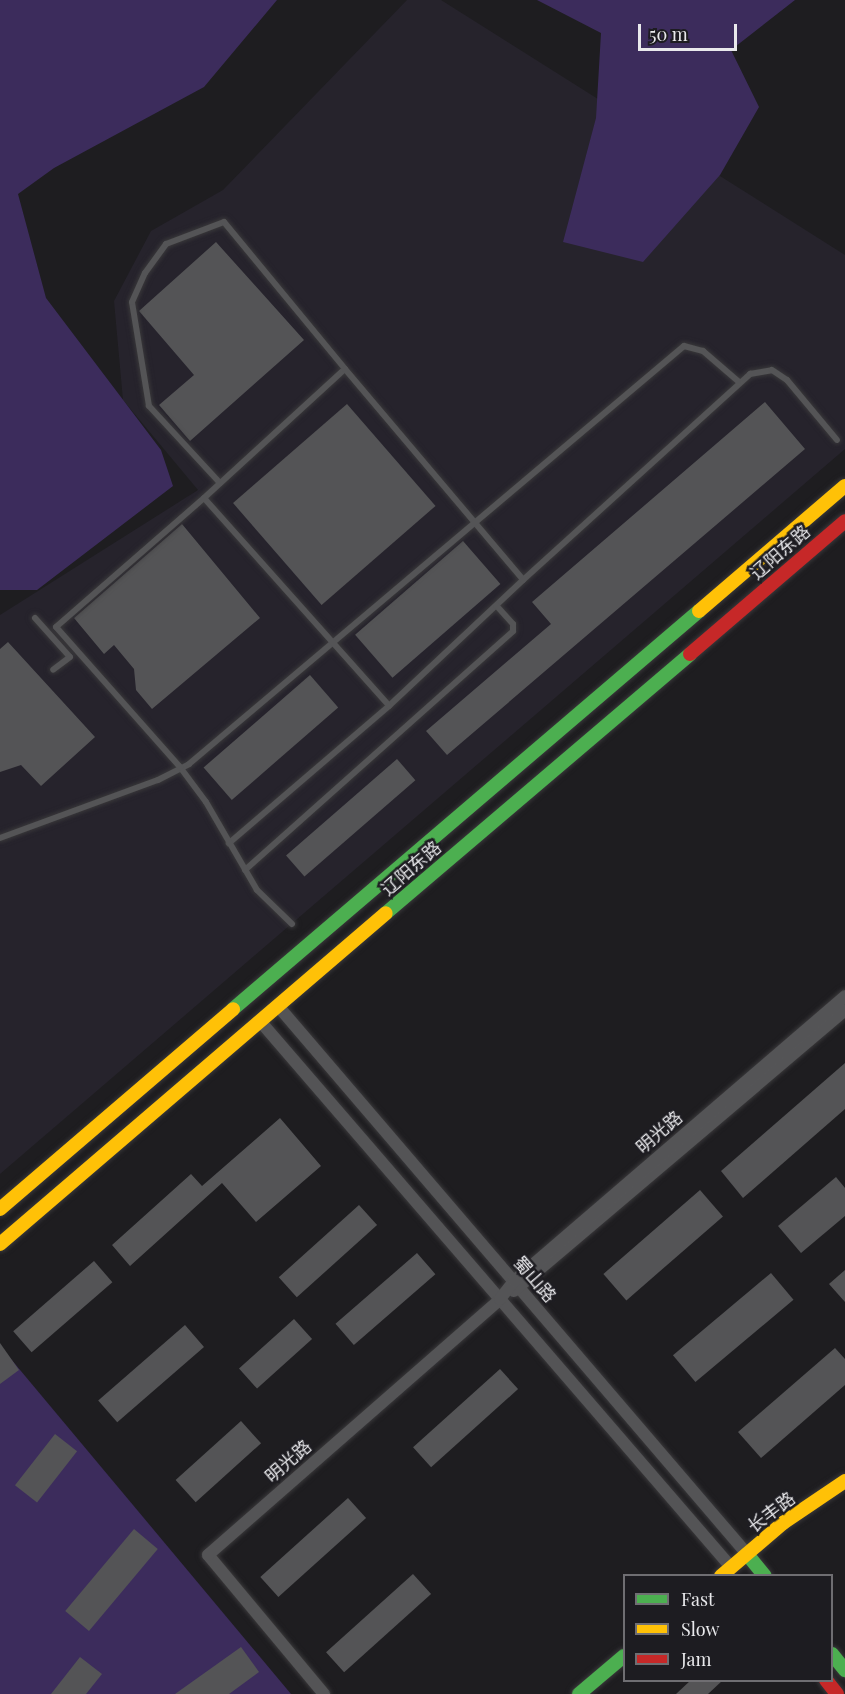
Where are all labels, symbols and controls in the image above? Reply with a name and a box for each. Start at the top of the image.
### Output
scale bar [641,12,740,50]
text: 50 m [649,22,688,46]
street label: 辽阳东路 [746,520,814,584]
street label: 辽阳东路 [377,836,445,900]
street label: 明光路 [632,1106,686,1158]
street label: 蜀山路 [509,1252,561,1306]
street label: 明光路 [261,1435,315,1487]
street label: 长丰路 [743,1487,799,1537]
legend [623,1574,833,1682]
text: Fast [681,1587,714,1611]
text: Slow [681,1617,719,1641]
text: Jam [681,1647,711,1671]

